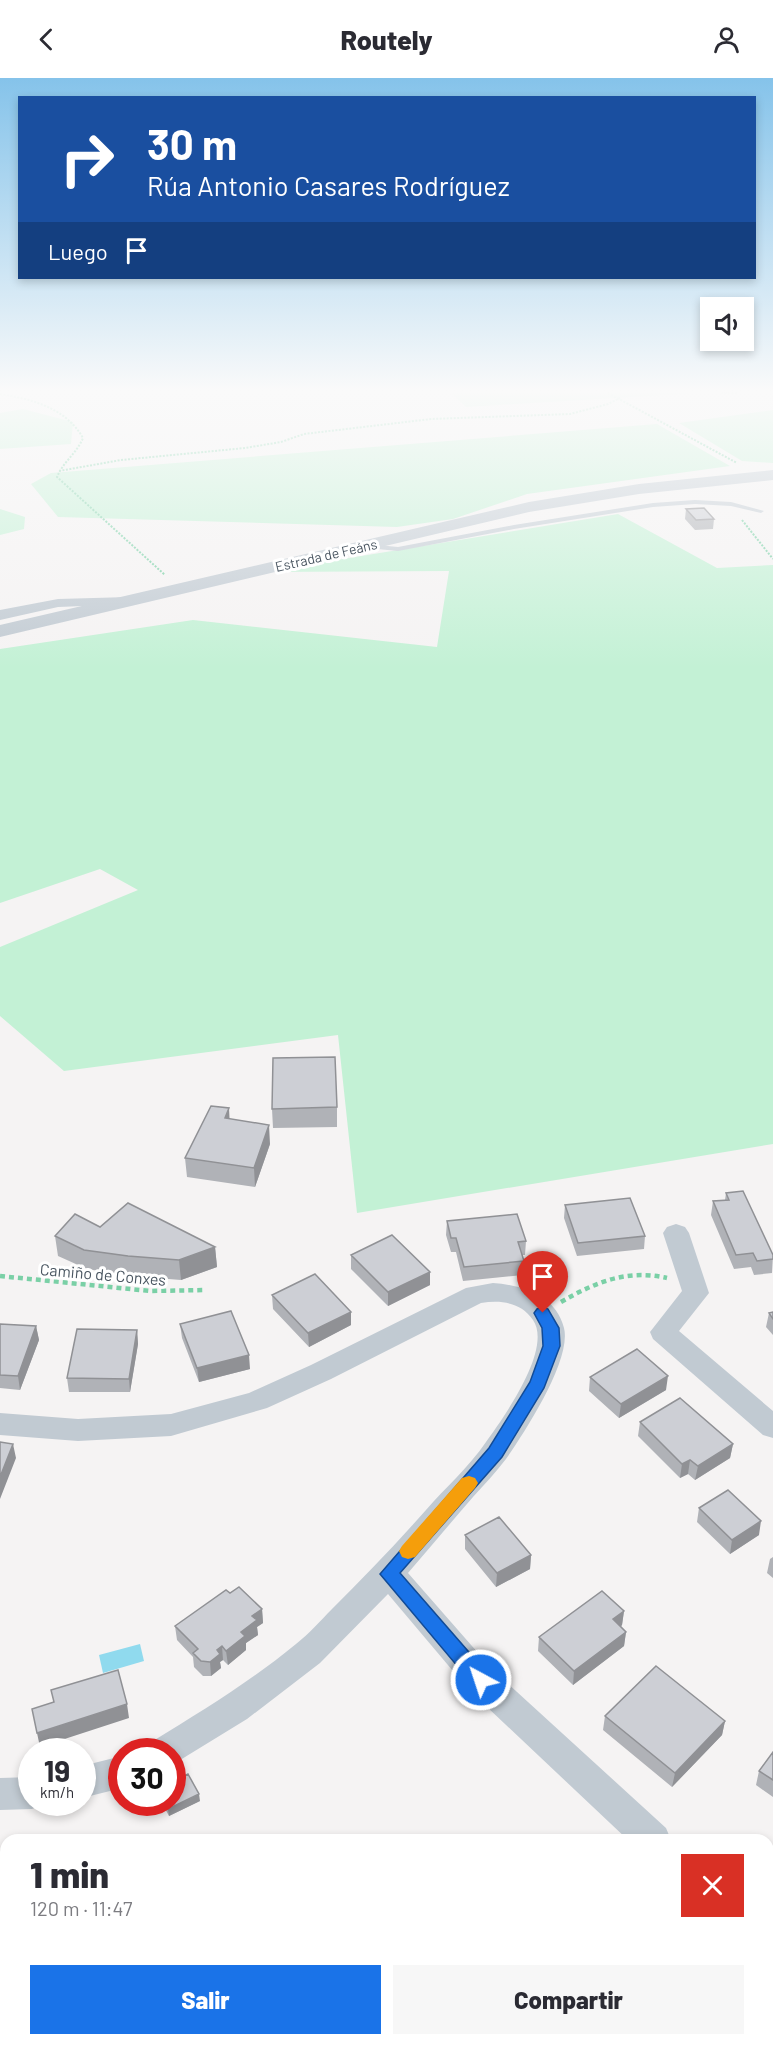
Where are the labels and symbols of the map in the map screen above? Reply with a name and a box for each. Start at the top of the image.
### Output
street label: Estrada de Feáns [273,535,379,575]
pin [517,1251,568,1313]
street label: Camiño de Conxes [39,1259,167,1289]
position arrow [449,1648,513,1712]
speed limit sign: 30 [108,1738,186,1816]

